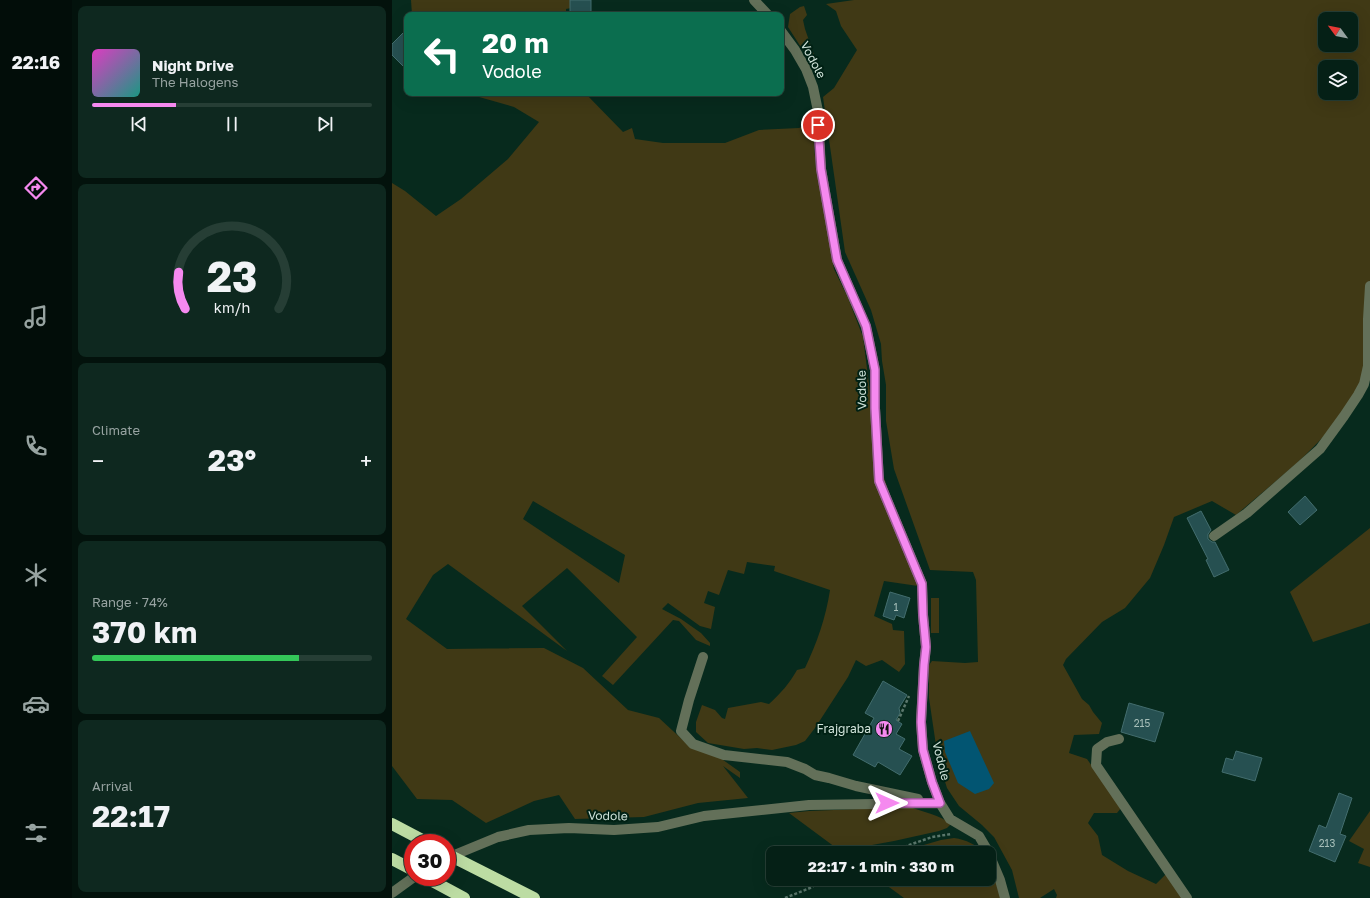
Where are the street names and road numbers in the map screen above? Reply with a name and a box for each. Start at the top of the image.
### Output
street label: Vodole [797,39,829,81]
street label: Vodole [854,370,869,410]
street label: Vodole [929,740,954,782]
street label: Vodole [588,808,628,823]

